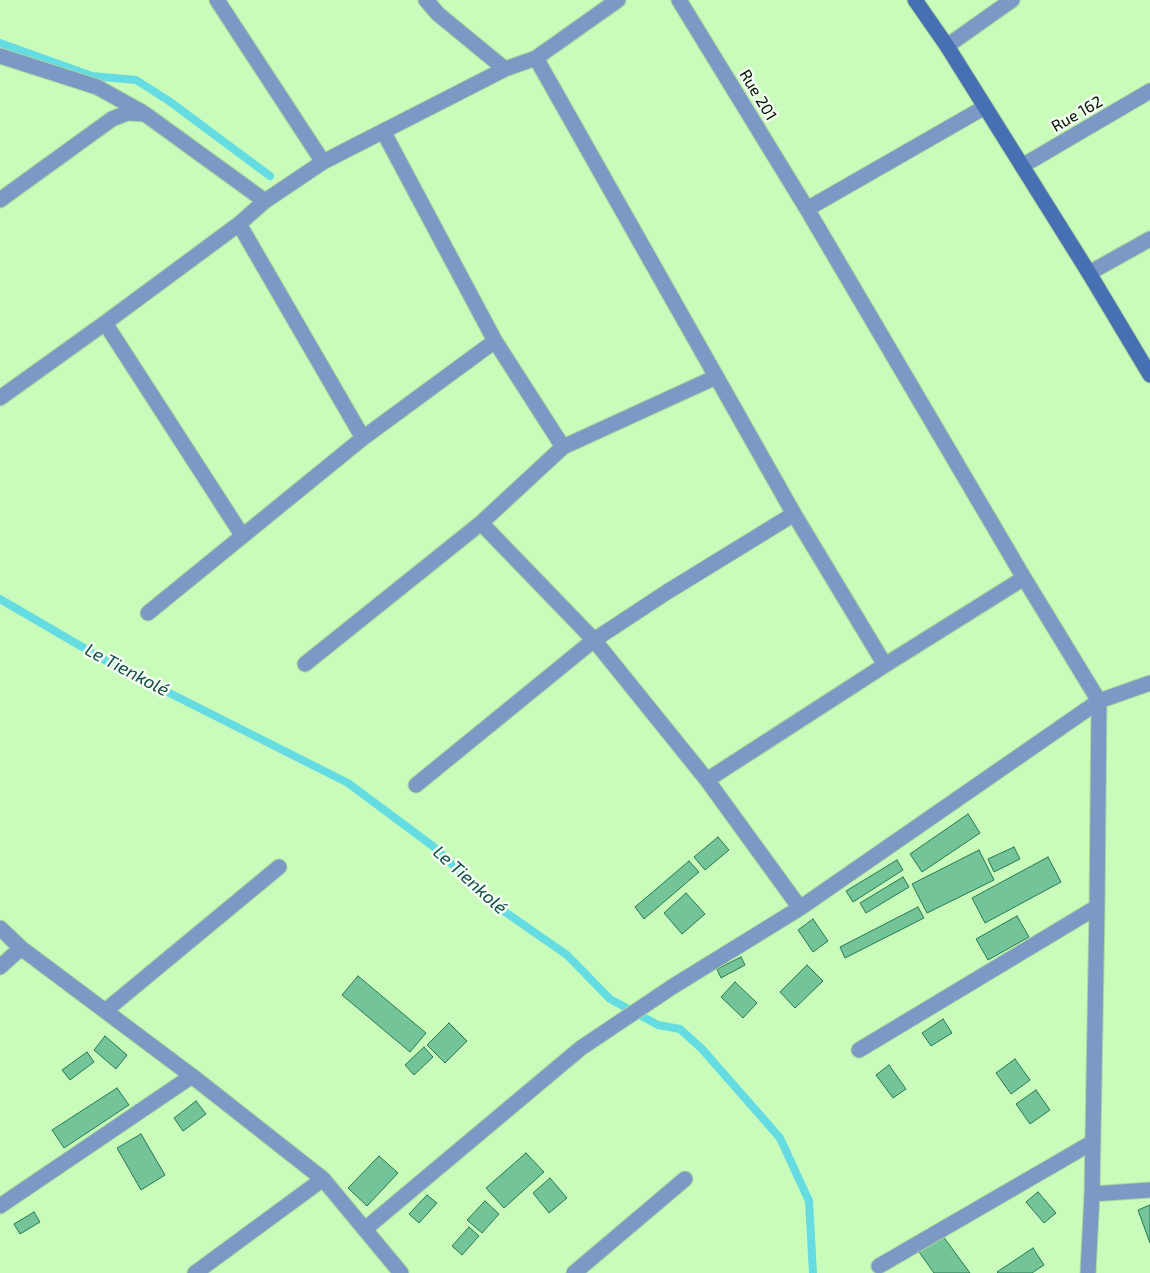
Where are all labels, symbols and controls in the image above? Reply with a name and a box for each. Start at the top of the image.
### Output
street label: Rue 201 [735,66,781,124]
street label: Rue 162 [1048,92,1106,136]
water label: Le Tienkolé [81,639,173,701]
water label: Le Tienkolé [429,841,511,919]

